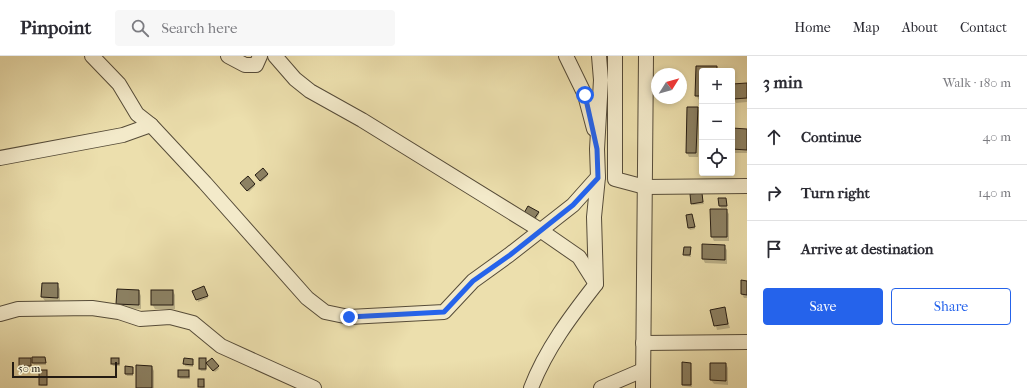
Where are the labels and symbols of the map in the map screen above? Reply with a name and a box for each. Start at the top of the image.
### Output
north arrow [651,68,687,104]
route start [576,86,594,104]
route end [340,308,358,326]
scale bar [12,360,117,379]

